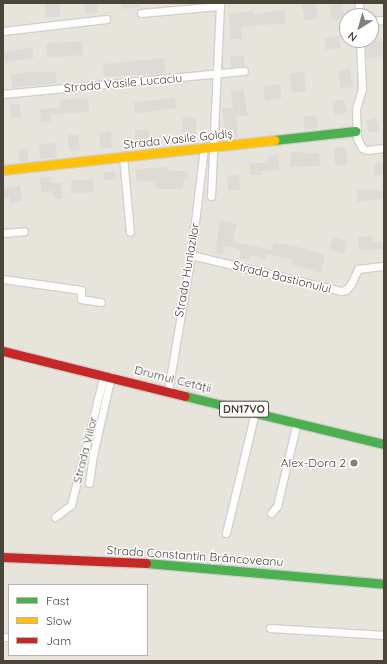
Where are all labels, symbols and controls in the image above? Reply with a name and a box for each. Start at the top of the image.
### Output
north arrow [339,8,379,48]
text: N [345,29,360,45]
street label: Strada Vasile Lucaciu [63,71,183,95]
street label: Strada Vasile Goldiș [123,126,233,152]
street label: Strada Huniazilor [172,222,202,318]
street label: Strada Bastionului [231,258,333,296]
street label: Drumul Cetății [133,362,213,396]
road number: DN17VO [219,400,269,418]
street label: Strada Viilor [70,415,100,485]
place label: Alex-Dora 2 [281,456,346,470]
marker: Alex-Dora 2 [349,458,359,468]
street label: Strada Constantin Brâncoveanu [106,543,284,569]
legend [8,584,148,656]
text: Fast [46,593,70,608]
text: Slow [46,613,72,628]
text: Jam [46,633,71,648]

